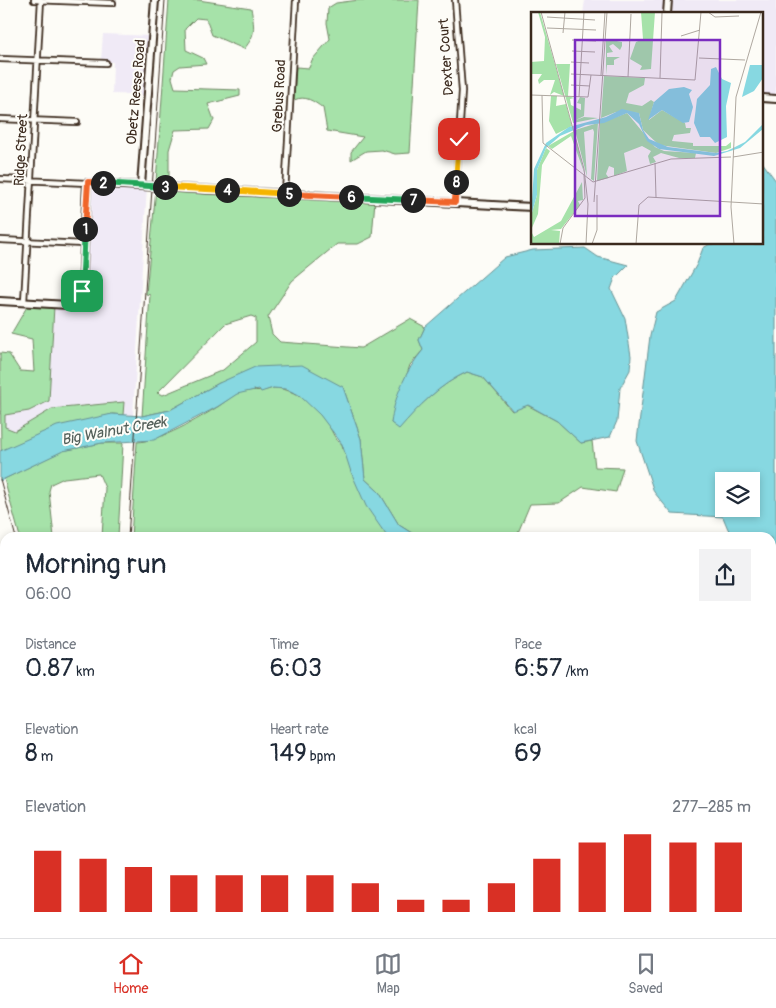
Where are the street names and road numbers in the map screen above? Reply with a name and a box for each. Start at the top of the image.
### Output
street label: Dexter Court [435,18,457,96]
street label: Obetz Reese Road [123,38,149,145]
street label: Grebus Road [269,59,289,133]
street label: Ridge Street [11,113,31,187]

